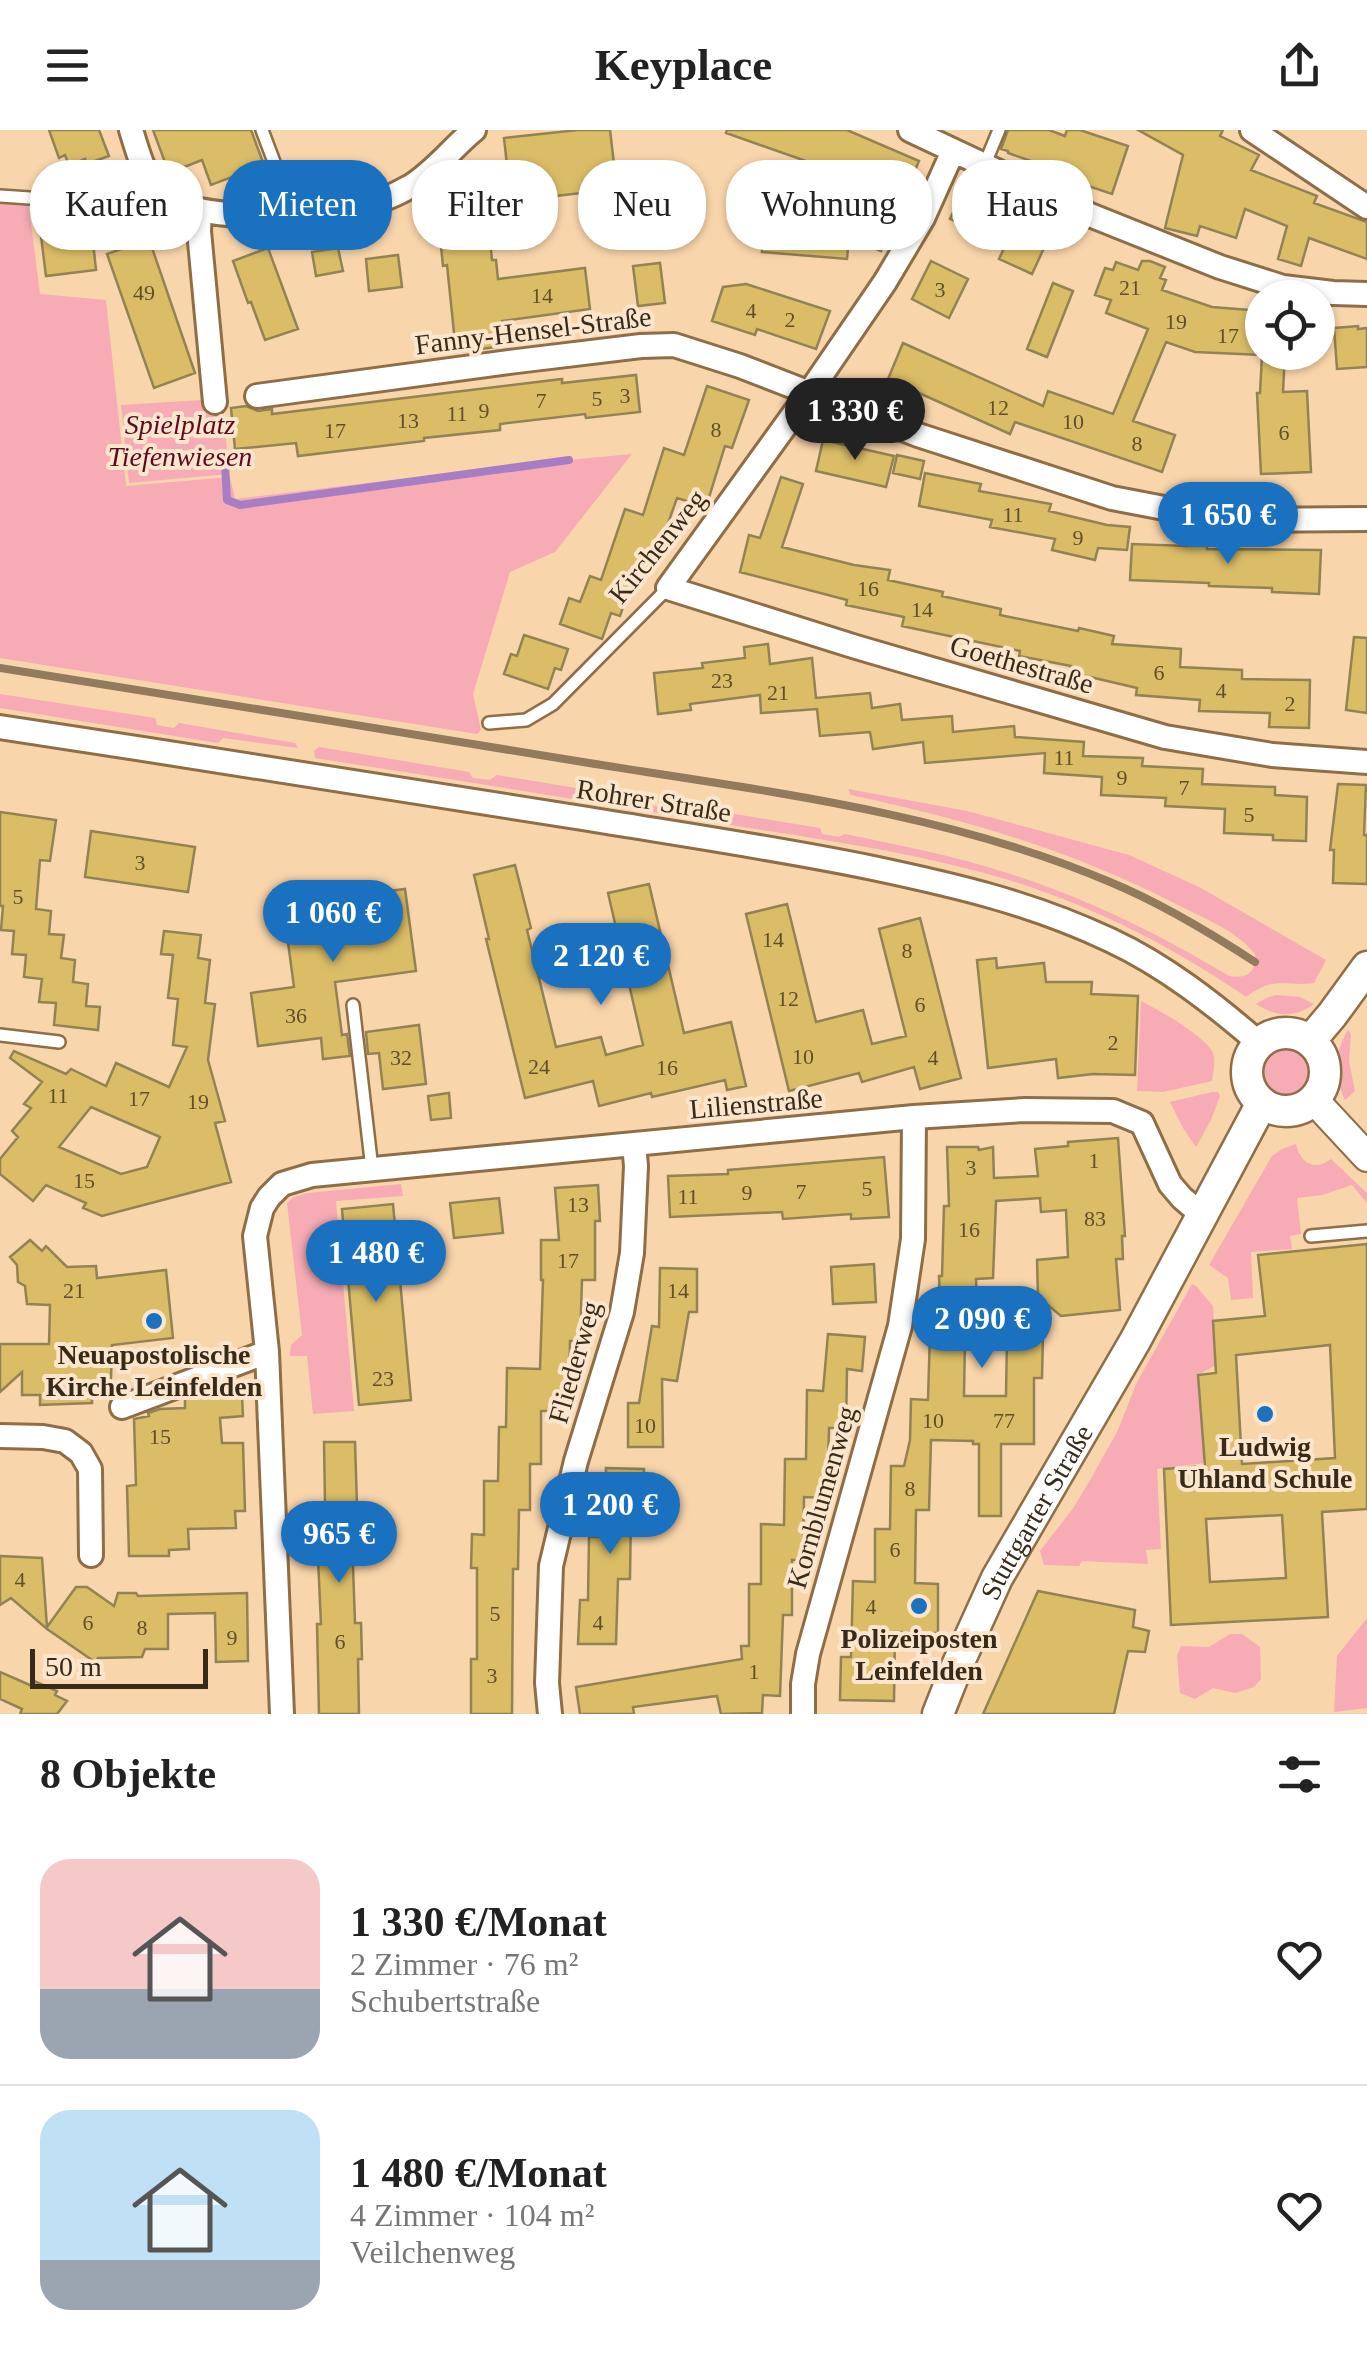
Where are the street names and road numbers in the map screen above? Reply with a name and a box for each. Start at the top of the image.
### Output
street label: Fanny-Hensel-Straße [413,301,653,360]
street label: Kirchenweg [602,483,712,609]
street label: Goethestraße [947,629,1097,700]
street label: Rohrer Straße [574,773,734,828]
street label: Lilienstraße [688,1082,824,1125]
street label: Fliederweg [542,1297,607,1427]
street label: Kornblumenweg [781,1402,862,1592]
street label: Stuttgarter Straße [974,1419,1099,1604]

